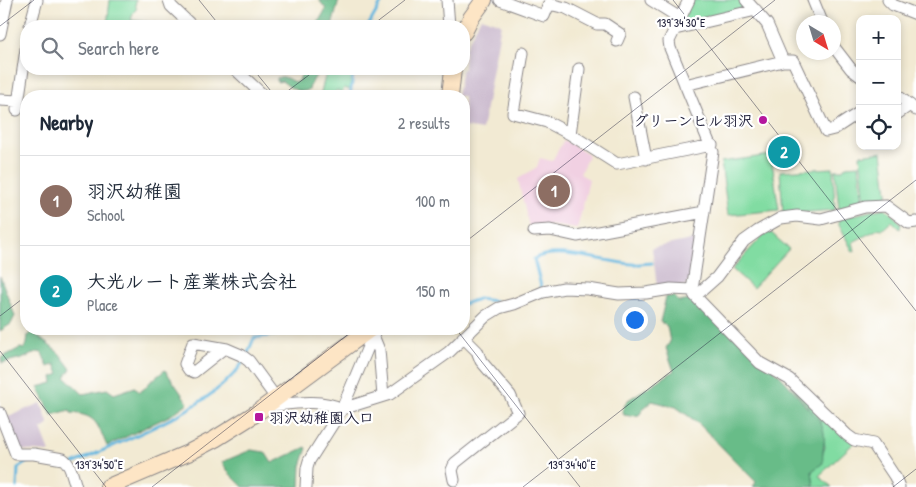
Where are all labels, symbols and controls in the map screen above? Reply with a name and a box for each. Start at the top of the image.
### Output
text: 139°34'30"E [657,14,706,31]
north arrow [796,15,841,60]
map controls [856,15,901,150]
button: + [856,15,901,60]
search box [20,20,470,75]
icon: search [38,34,66,62]
text: Search here [78,35,159,61]
button: − [856,60,901,105]
button: locate [856,105,901,150]
text: Nearby [40,108,93,137]
place label: グリーンヒル羽沢 [634,110,753,131]
text: 2 results [398,112,450,134]
marker: グリーンヒル羽沢 [757,114,769,126]
pin: 2 [768,133,800,171]
pin: 1 [538,172,570,210]
text: 羽沢幼稚園 [87,178,182,204]
text: 1 [53,190,59,212]
text: 100 m [415,190,450,212]
text: School [87,204,124,226]
text: 大光ルート産業株式会社 [87,268,297,294]
text: 2 [52,280,60,302]
text: 150 m [416,280,450,302]
text: Place [87,294,118,316]
your location [622,307,648,333]
place label: 羽沢幼稚園入口 [269,407,374,428]
marker: 羽沢幼稚園入口 [253,411,265,423]
text: 139°34'50"E [75,456,124,473]
text: 139°34'40"E [548,456,596,473]

